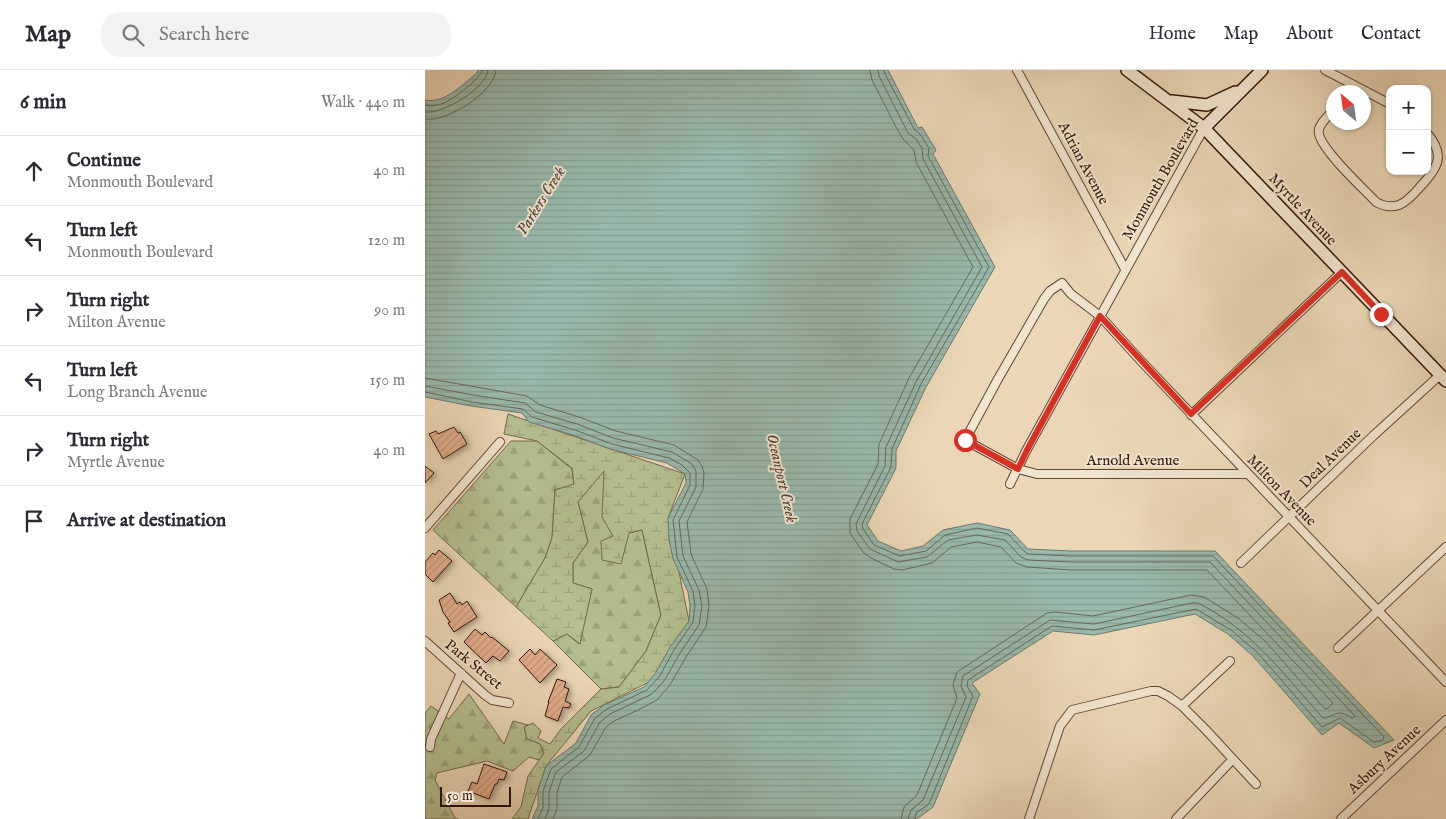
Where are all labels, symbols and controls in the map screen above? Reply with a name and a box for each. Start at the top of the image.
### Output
search box [101,12,451,57]
text: Map [25,19,71,50]
icon: search [119,21,147,49]
text: Search here [159,23,250,47]
text: Home [1149,23,1196,46]
text: Map [1224,23,1258,46]
text: About [1286,23,1333,46]
text: Contact [1361,23,1421,46]
north arrow [1326,85,1371,130]
map controls [1386,85,1431,175]
button: + [1386,85,1431,130]
text: 6 min [20,89,66,116]
text: Walk · 440 m [321,93,405,113]
street label: Monmouth Boulevard [1118,114,1203,243]
street label: Adrian Avenue [1053,118,1113,208]
button: − [1386,130,1431,175]
text: Continue [67,149,141,173]
icon: ahead [20,157,48,185]
text: 40 m [373,161,405,181]
water label: Parkers Creek [513,163,571,239]
street label: Myrtle Avenue [1264,169,1341,249]
text: Monmouth Boulevard [67,173,213,193]
text: Turn left [67,219,138,243]
icon: left [20,227,48,255]
text: 120 m [368,231,405,251]
text: Monmouth Boulevard [67,243,213,263]
text: Turn right [67,289,149,313]
icon: right [20,297,48,325]
text: 90 m [374,301,405,321]
route end [1370,303,1393,326]
text: Milton Avenue [67,313,166,333]
text: Turn left [67,359,138,383]
icon: left [20,367,48,395]
text: 150 m [370,371,405,391]
text: Long Branch Avenue [67,383,207,403]
street label: Deal Avenue [1295,424,1365,493]
text: Turn right [67,429,149,453]
route start [954,429,977,452]
water label: Oceanport Creek [761,432,801,525]
icon: right [20,437,48,465]
text: 40 m [373,441,405,461]
street label: Milton Avenue [1243,450,1321,530]
street label: Arnold Avenue [1086,451,1180,470]
text: Myrtle Avenue [67,453,165,473]
icon: arrive [20,507,48,535]
text: Arrive at destination [67,509,226,533]
street label: Park Street [441,635,507,694]
street label: Asbury Avenue [1343,721,1425,799]
scale bar [440,784,511,807]
text: 50 m [447,787,473,805]

